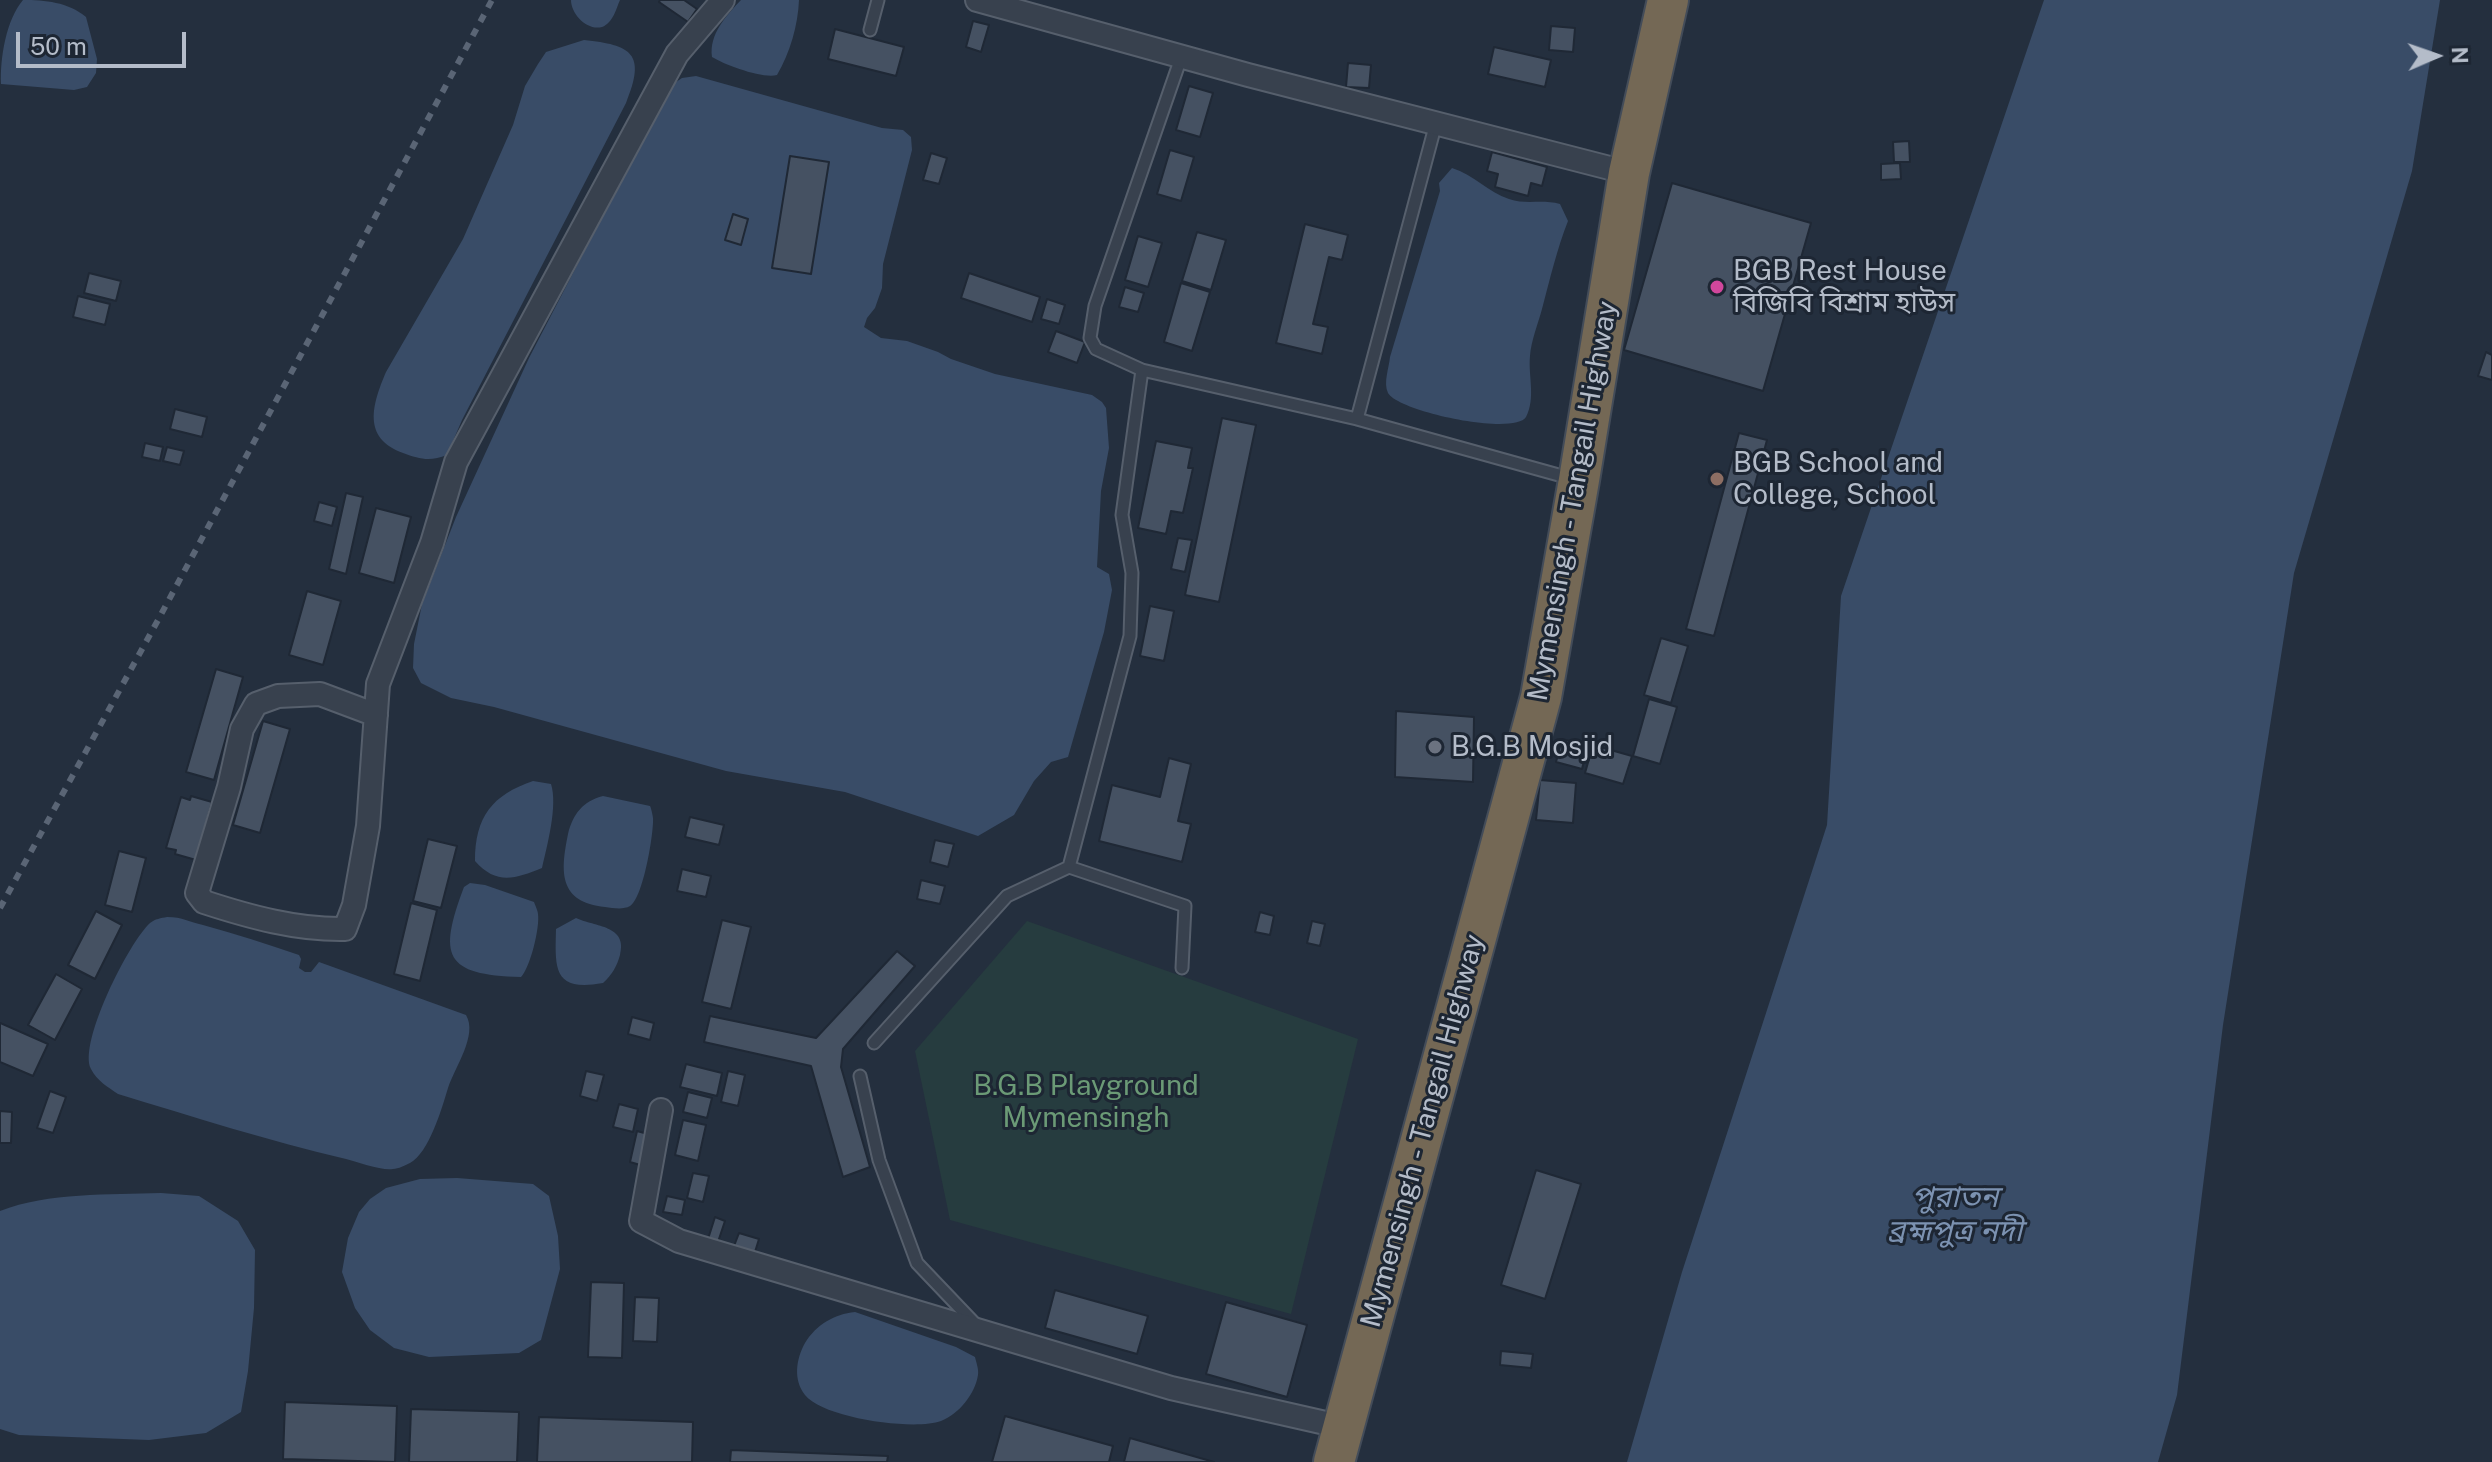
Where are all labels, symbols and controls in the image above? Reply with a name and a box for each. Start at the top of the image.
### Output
scale bar [20,16,190,66]
north arrow [2396,16,2476,96]
text: 50 m [30,32,87,60]
text: N [2447,46,2473,64]
place label: BGB Rest House বিজিবি বিশ্রাম হাউস [1733,254,1955,320]
marker: BGB Rest House বিজিবি বিশ্রাম হাউস [1708,278,1726,296]
street label: Mymensingh - Tangail Highway [1521,298,1625,704]
place label: BGB School and College, School [1733,446,1943,512]
marker: BGB School and College, School [1708,470,1726,488]
place label: B.G.B Mosjid [1451,730,1613,764]
marker: B.G.B Mosjid [1426,738,1444,756]
street label: Mymensingh - Tangail Highway [1354,931,1492,1331]
park label: B.G.B Playground Mymensingh [973,1069,1199,1135]
water label: পুরাতন ব্রহ্মপুত্র নদী [1888,1180,2022,1250]

